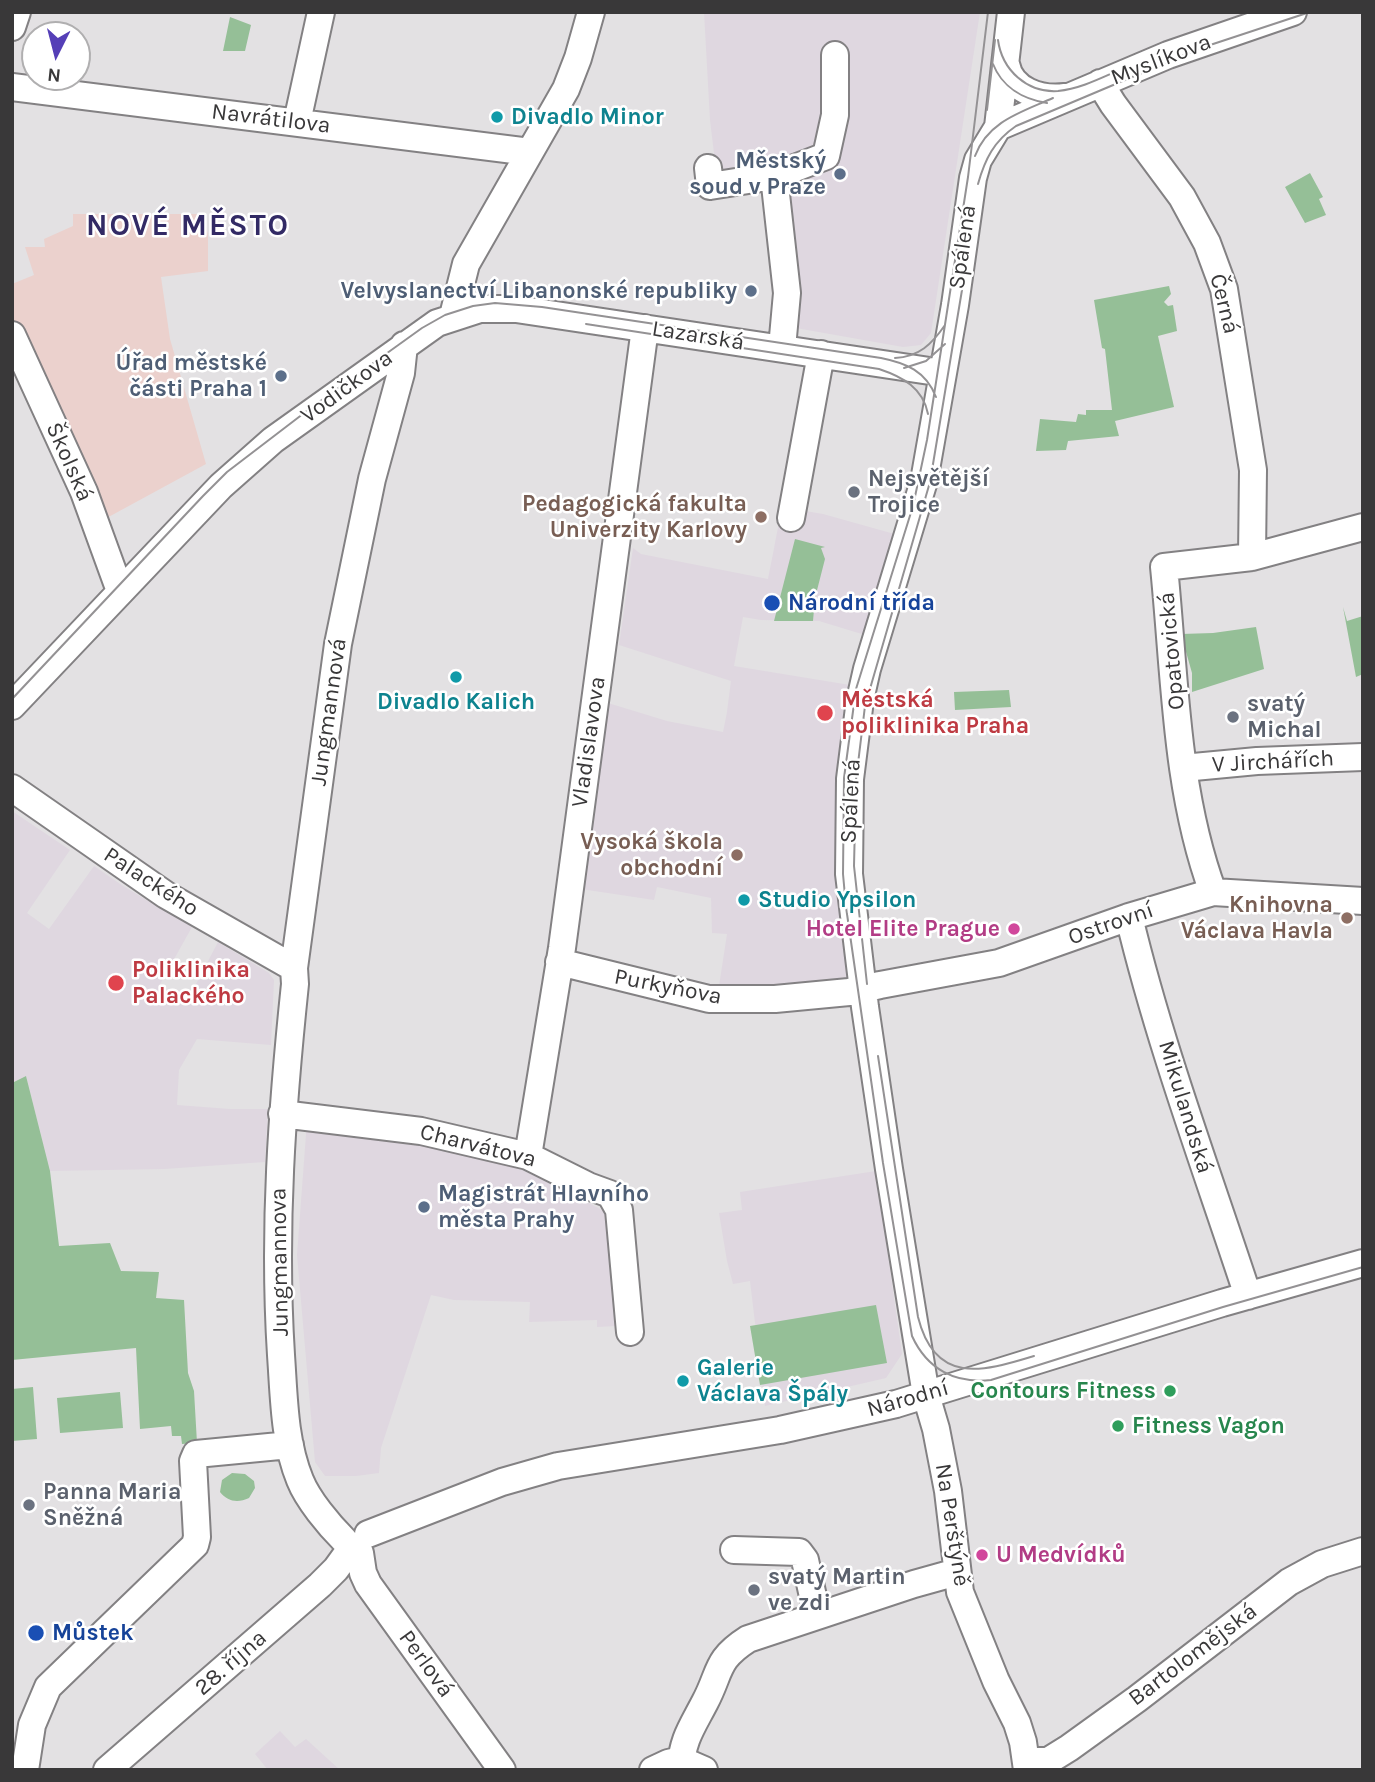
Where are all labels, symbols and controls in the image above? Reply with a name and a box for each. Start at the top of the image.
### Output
north arrow [21,21,91,91]
street label: Myslíkova [1107,28,1215,92]
text: N [46,63,62,87]
street label: Navrátilova [210,98,332,140]
place label: Divadlo Minor [511,103,664,131]
marker: Divadlo Minor [489,109,505,125]
place label: Městský soud v Praze [689,147,826,201]
marker: Městský soud v Praze [832,166,848,182]
street label: Spálená [943,203,983,291]
district label: NOVÉ MĚSTO [87,208,289,244]
street label: Černá [1203,271,1245,337]
place label: Velvyslanectví Libanonské republiky [340,277,737,305]
marker: Velvyslanectví Libanonské republiky [743,283,759,299]
street label: Lazarská [650,315,746,357]
street label: Vodičkova [296,344,398,430]
place label: Úřad městské části Praha 1 [116,349,267,403]
marker: Úřad městské části Praha 1 [273,368,289,384]
street label: Školská [39,418,99,506]
place label: Nejsvětější Trojice [868,465,989,519]
marker: Nejsvětější Trojice [846,484,862,500]
place label: Pedagogická fakulta Univerzity Karlovy [522,490,747,544]
marker: Pedagogická fakulta Univerzity Karlovy [753,509,769,525]
place label: Národní třída [788,589,935,617]
street label: Opatovická [1153,591,1191,711]
marker: Národní třída [762,593,782,613]
street label: Jungmannová [305,636,353,788]
marker: Divadlo Kalich [448,669,464,685]
street label: Vladislavova [566,675,612,809]
place label: Městská poliklinika Praha [841,686,1029,740]
place label: Divadlo Kalich [377,688,535,716]
place label: svatý Michal [1247,690,1322,744]
marker: Městská poliklinika Praha [815,703,835,723]
marker: svatý Michal [1225,709,1241,725]
street label: V Jirchářích [1211,745,1335,779]
street label: Spálená [835,758,867,844]
place label: Vysoká škola obchodní [580,828,723,882]
street label: Palackého [98,841,204,923]
marker: Vysoká škola obchodní [729,847,745,863]
place label: Studio Ypsilon [758,886,916,914]
place label: Knihovna Václava Havla [1181,891,1333,945]
marker: Studio Ypsilon [736,892,752,908]
street label: Ostrovní [1065,897,1157,951]
marker: Knihovna Václava Havla [1339,910,1355,926]
place label: Hotel Elite Prague [806,915,1000,943]
marker: Hotel Elite Prague [1006,921,1022,937]
place label: Poliklinika Palackého [132,956,250,1010]
street label: Purkyňova [612,963,724,1011]
marker: Poliklinika Palackého [106,973,126,993]
street label: Mikulandská [1152,1037,1218,1177]
street label: Charvátova [417,1118,539,1174]
place label: Magistrát Hlavního města Prahy [438,1180,649,1234]
street label: Jungmannova [265,1187,295,1337]
marker: Magistrát Hlavního města Prahy [416,1199,432,1215]
place label: Galerie Václava Špály [697,1354,848,1408]
marker: Galerie Václava Špály [675,1373,691,1389]
street label: Národní [864,1374,952,1424]
place label: Contours Fitness [971,1377,1156,1405]
marker: Contours Fitness [1162,1383,1178,1399]
place label: Fitness Vagon [1132,1412,1285,1440]
marker: Fitness Vagon [1110,1418,1126,1434]
street label: Na Perštýně [929,1462,975,1588]
place label: Panna Maria Sněžná [43,1478,181,1532]
marker: Panna Maria Sněžná [21,1497,37,1513]
place label: U Medvídků [996,1541,1126,1569]
marker: U Medvídků [974,1547,990,1563]
place label: svatý Martin ve zdi [768,1563,906,1617]
marker: svatý Martin ve zdi [746,1582,762,1598]
street label: Bartolomějská [1123,1598,1263,1712]
place label: Můstek [52,1619,134,1647]
marker: Můstek [26,1623,46,1643]
street label: 28. října [190,1624,272,1702]
street label: Perlová [392,1625,460,1703]

